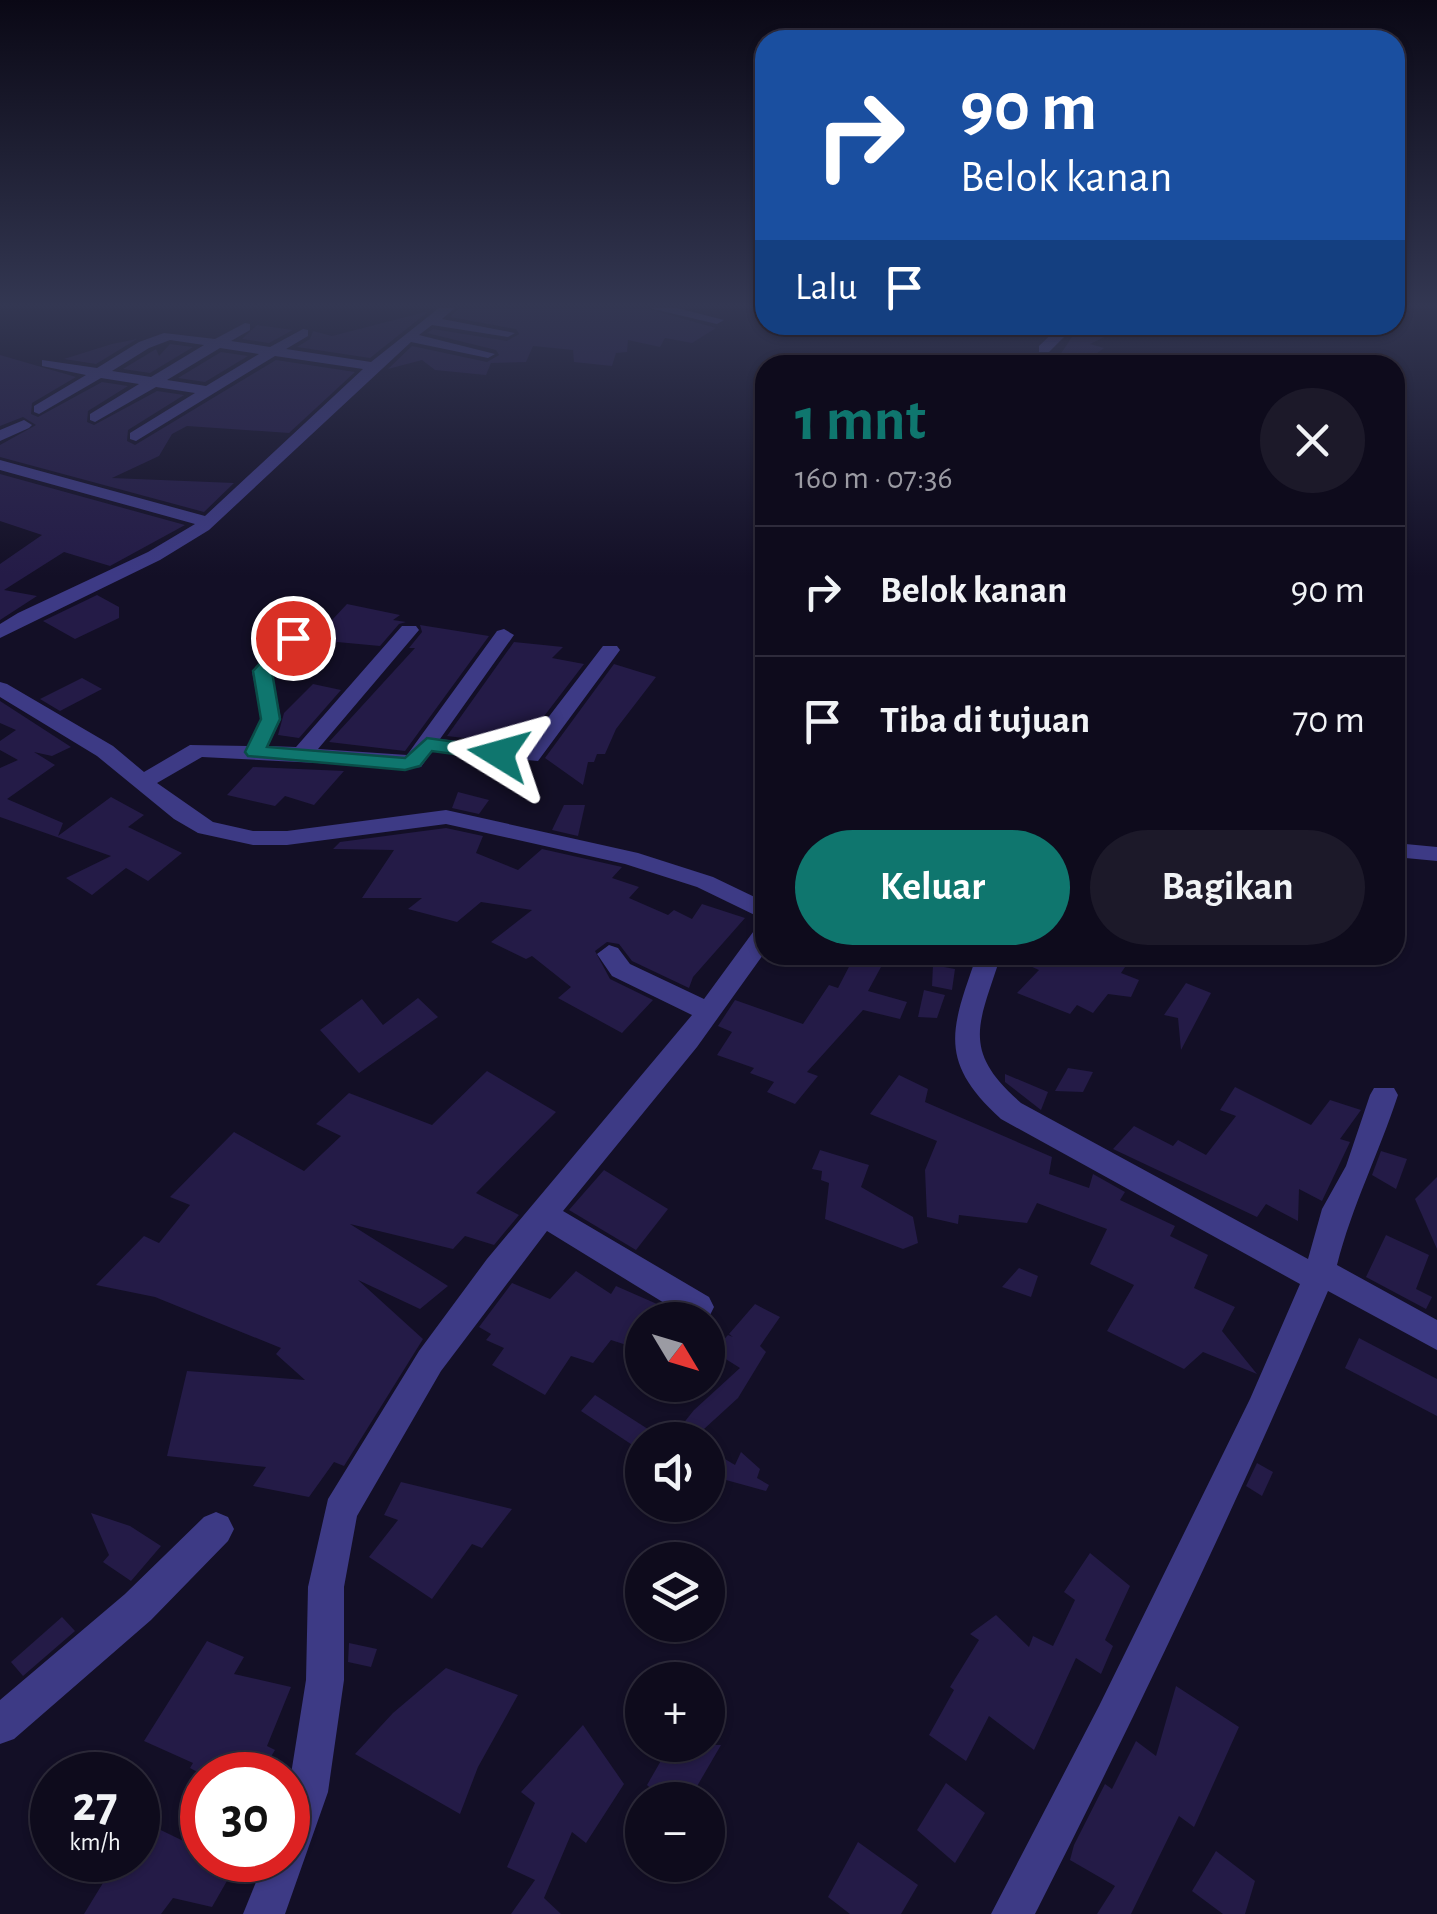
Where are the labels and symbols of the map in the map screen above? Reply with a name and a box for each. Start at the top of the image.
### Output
pin [251,596,336,681]
position arrow [447,702,551,806]
north arrow [625,1302,725,1402]
speed limit sign: 30 [180,1752,310,1882]

